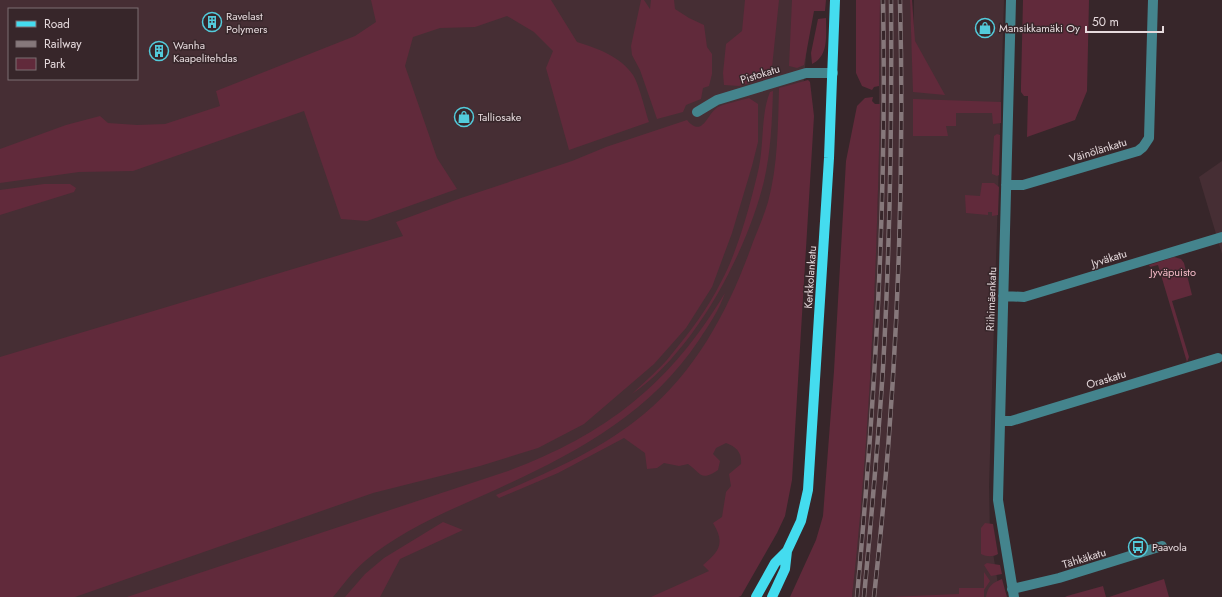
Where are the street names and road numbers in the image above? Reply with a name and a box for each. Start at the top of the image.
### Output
street label: Pistokatu [738,60,782,88]
street label: Väinölänkatu [1067,134,1129,166]
street label: Kerkkolankatu [800,245,820,309]
street label: Jyväkatu [1087,245,1129,272]
street label: Riihimäenkatu [982,267,1000,331]
street label: Oraskatu [1084,365,1128,393]
street label: Tähkäkatu [1060,544,1108,572]

